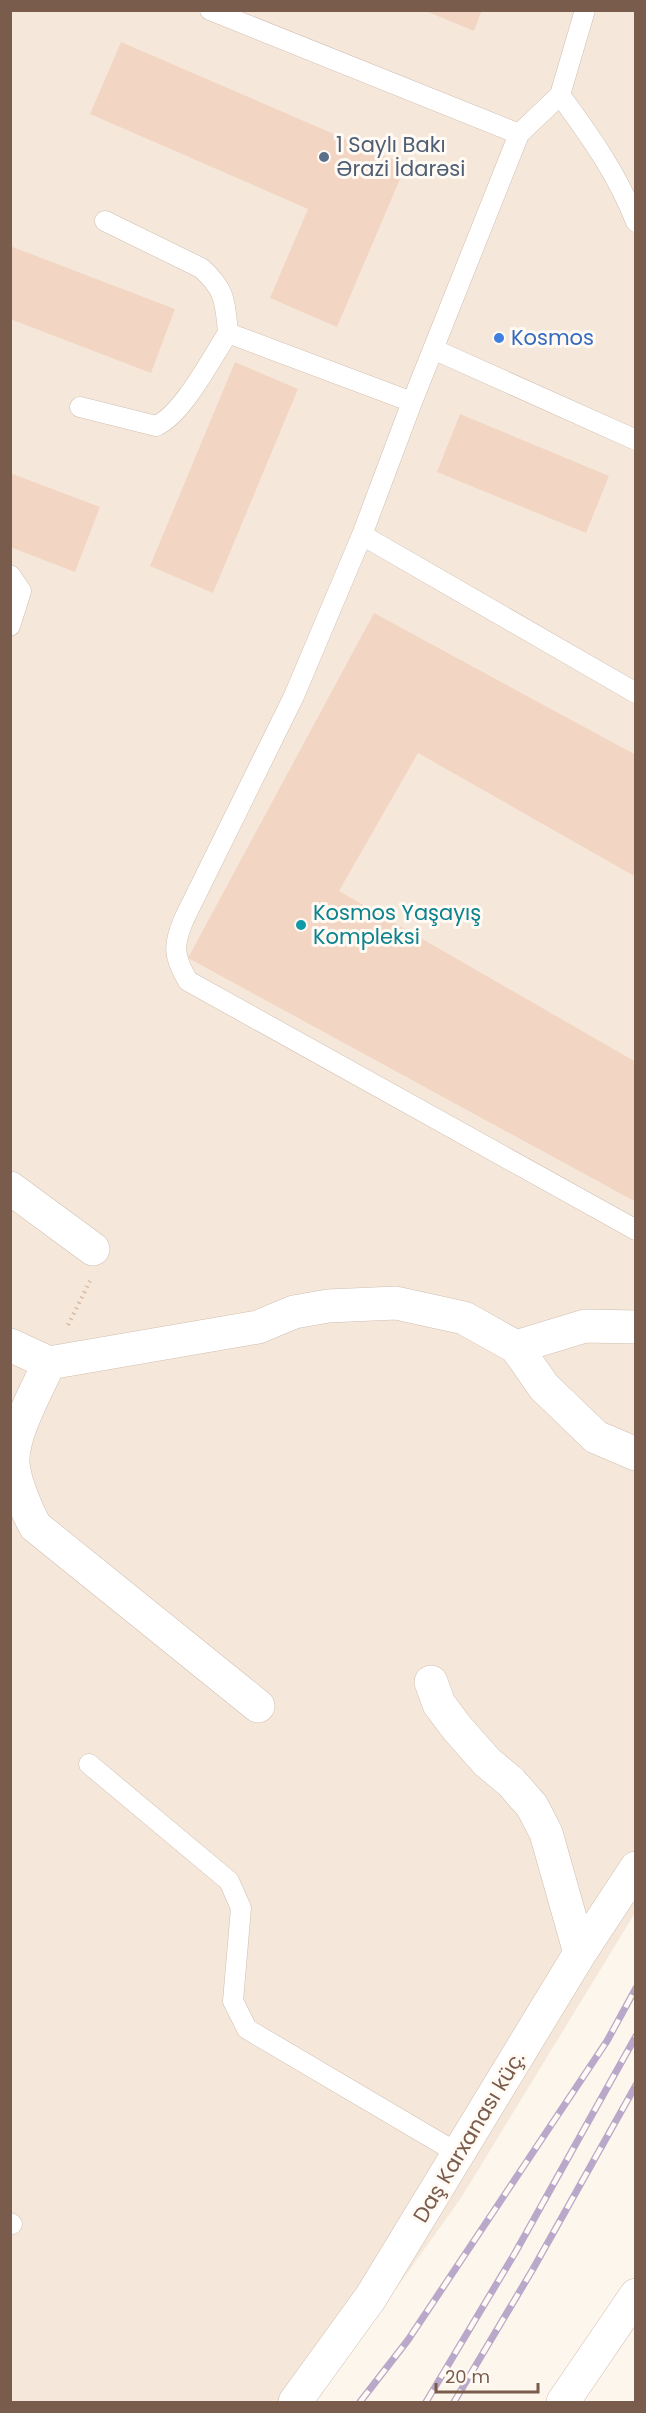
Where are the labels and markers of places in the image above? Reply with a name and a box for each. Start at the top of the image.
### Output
place label: 1 Saylı Bakı Ərazi İdarəsi [336,130,465,183]
marker: 1 Saylı Bakı Ərazi İdarəsi [317,150,331,164]
place label: Kosmos [511,323,594,352]
marker: Kosmos [492,331,506,345]
place label: Kosmos Yaşayış Kompleksi [313,898,481,951]
marker: Kosmos Yaşayış Kompleksi [294,918,308,932]

